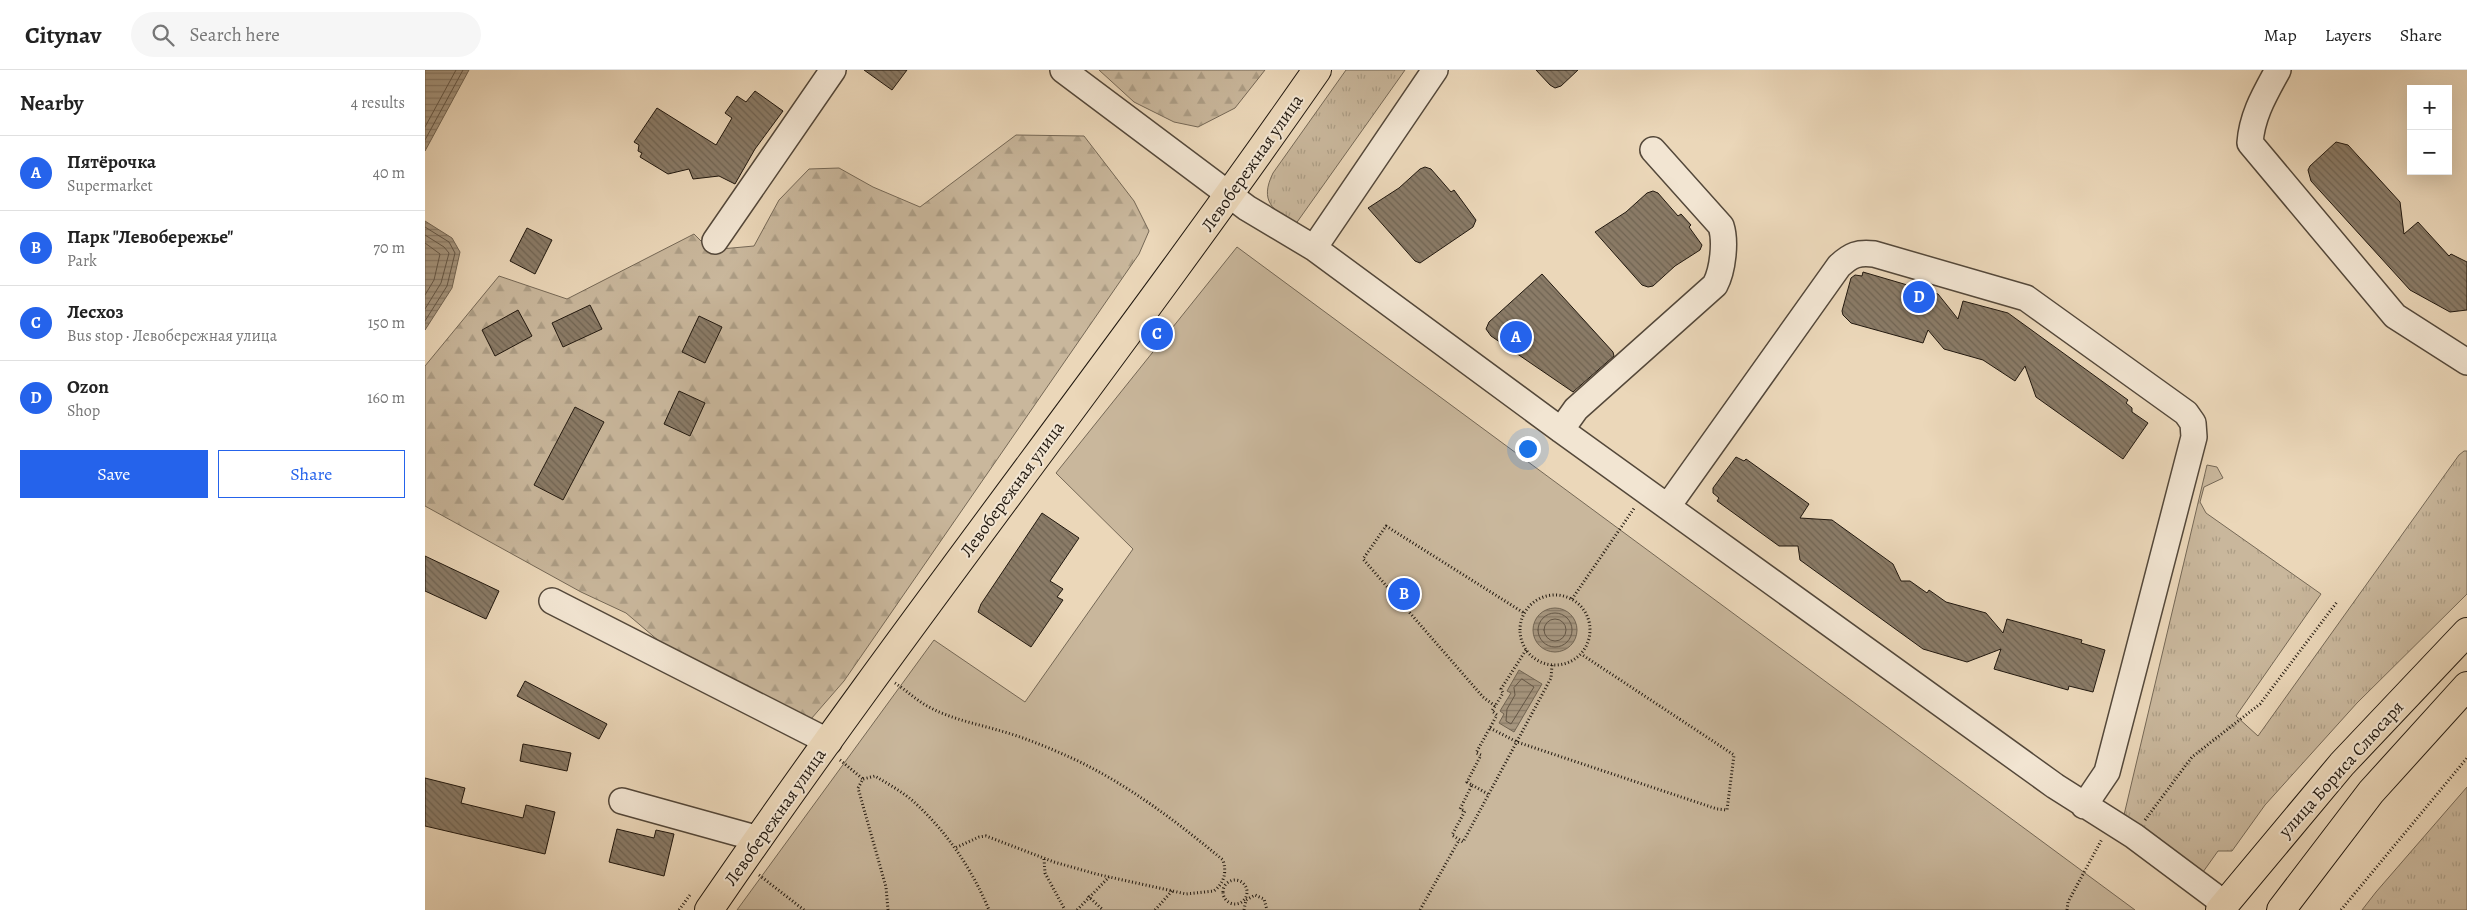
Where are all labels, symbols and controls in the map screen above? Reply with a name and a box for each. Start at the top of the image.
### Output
search box [131,12,481,57]
text: Citynav [25,19,101,51]
icon: search [149,21,177,49]
text: Search here [189,22,280,48]
text: Map [2264,23,2297,47]
text: Layers [2325,23,2372,47]
text: Share [2400,23,2442,47]
map controls [2407,85,2452,175]
button: + [2407,85,2452,130]
text: Nearby [20,89,83,117]
street label: Левобережная улица [1195,89,1309,237]
text: 4 results [351,92,405,114]
button: − [2407,130,2452,175]
text: Пятёрочка [67,149,156,175]
text: A [31,162,41,184]
text: 40 m [373,162,405,184]
text: Supermarket [67,175,153,197]
text: Парк "Левобережье" [67,224,233,250]
text: B [31,237,41,259]
text: 70 m [373,237,405,259]
text: Park [67,250,97,272]
pin: D [1903,278,1935,316]
text: Лесхоз [67,299,124,325]
text: C [31,312,41,334]
text: 150 m [368,312,405,334]
pin: C [1141,315,1173,353]
pin: A [1500,318,1532,356]
text: Bus stop · Левобережная улица [67,325,277,347]
text: Ozon [67,374,109,400]
text: D [30,387,42,409]
text: 160 m [367,387,405,409]
text: Shop [67,400,100,422]
street label: Левобережная улица [954,416,1070,562]
your location [1515,436,1541,462]
button: Save [20,450,208,498]
button: Share [218,450,405,498]
pin: B [1388,575,1420,613]
street label: улица Бориса Слюсаря [2273,696,2409,843]
street label: Левобережная улица [718,743,832,891]

